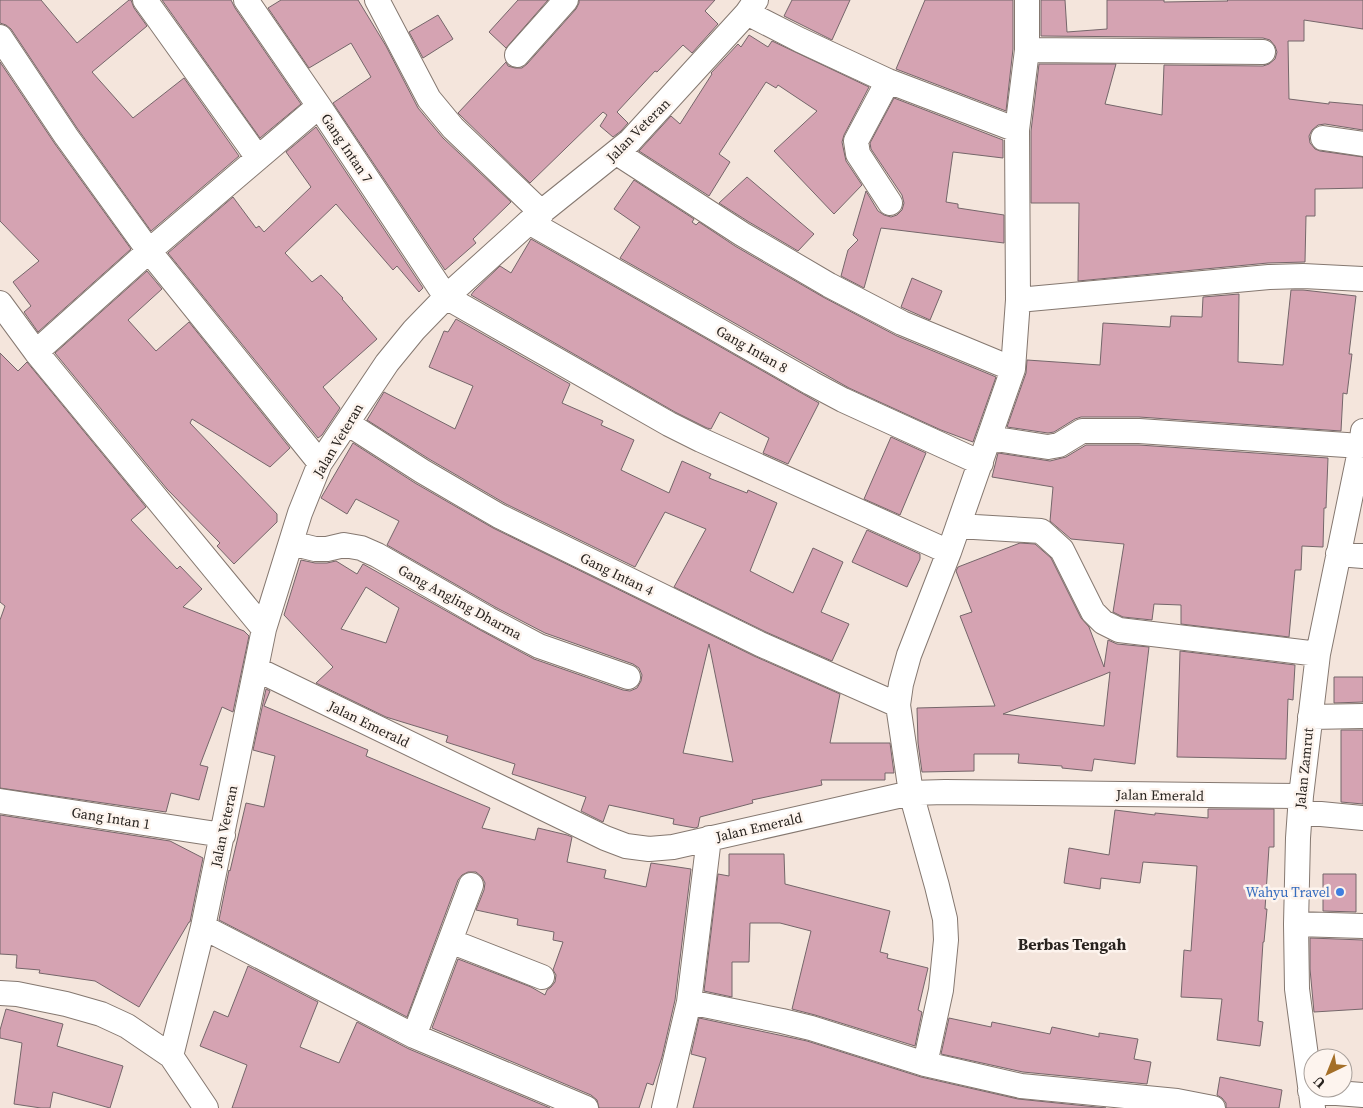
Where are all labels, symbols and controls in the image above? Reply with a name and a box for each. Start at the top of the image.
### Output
street label: Jalan Veteran [601,93,675,167]
street label: Gang Intan 7 [316,109,378,187]
street label: Gang Intan 8 [713,320,791,378]
street label: Jalan Veteran [308,399,368,482]
street label: Gang Intan 4 [577,548,657,600]
street label: Gang Angling Dharma [394,560,526,645]
street label: Jalan Emerald [324,695,413,752]
street label: Jalan Zamrut [1290,726,1318,810]
street label: Jalan Veteran [205,783,243,870]
street label: Jalan Emerald [1115,784,1204,806]
street label: Gang Intan 1 [70,802,152,834]
street label: Jalan Emerald [713,807,804,847]
place label: Wahyu Travel [1245,882,1330,902]
marker: Wahyu Travel [1334,886,1346,898]
district label: Berbas Tengah [1018,933,1126,955]
north arrow [1303,1048,1353,1098]
text: U [1309,1072,1330,1093]

